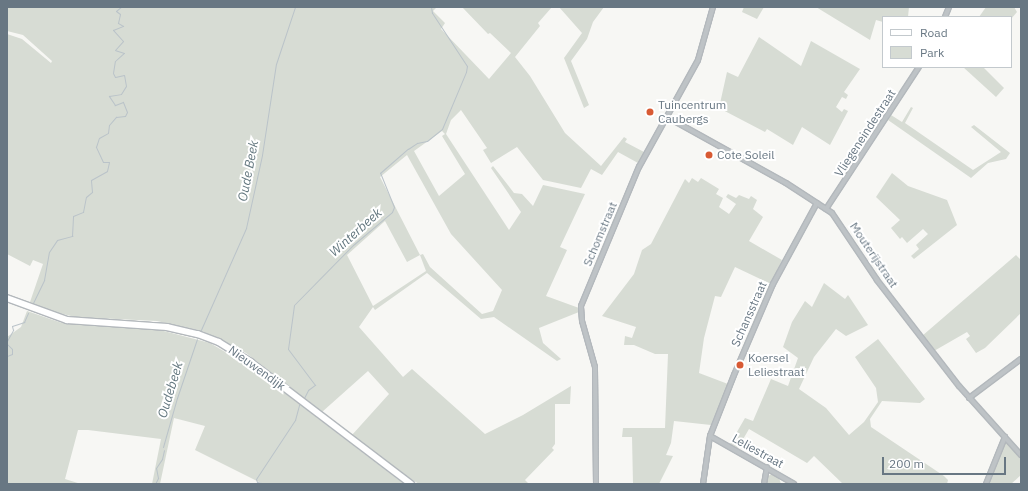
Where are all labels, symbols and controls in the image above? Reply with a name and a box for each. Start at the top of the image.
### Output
legend [882,16,1012,68]
text: Road [920,25,948,40]
text: Park [920,45,944,60]
street label: Vliegeneindestraat [831,87,899,179]
place label: Tuincentrum Caubergs [658,98,726,126]
marker: Tuincentrum Caubergs [645,107,655,117]
water label: Oude Beek [235,139,263,203]
place label: Cote Soleil [717,148,775,162]
marker: Cote Soleil [704,150,714,160]
street label: Schomstraat [580,200,620,268]
water label: Winterbeek [327,205,385,261]
street label: Mouterijstraat [847,220,901,290]
street label: Schansstraat [728,279,770,349]
street label: Nieuwendijk [226,343,288,393]
place label: Koersel Leliestraat [748,351,805,379]
water label: Oudebeek [155,360,187,420]
marker: Koersel Leliestraat [735,360,745,370]
street label: Leliestraat [730,431,786,471]
scale bar [884,449,1008,475]
text: 200 m [889,456,924,471]

